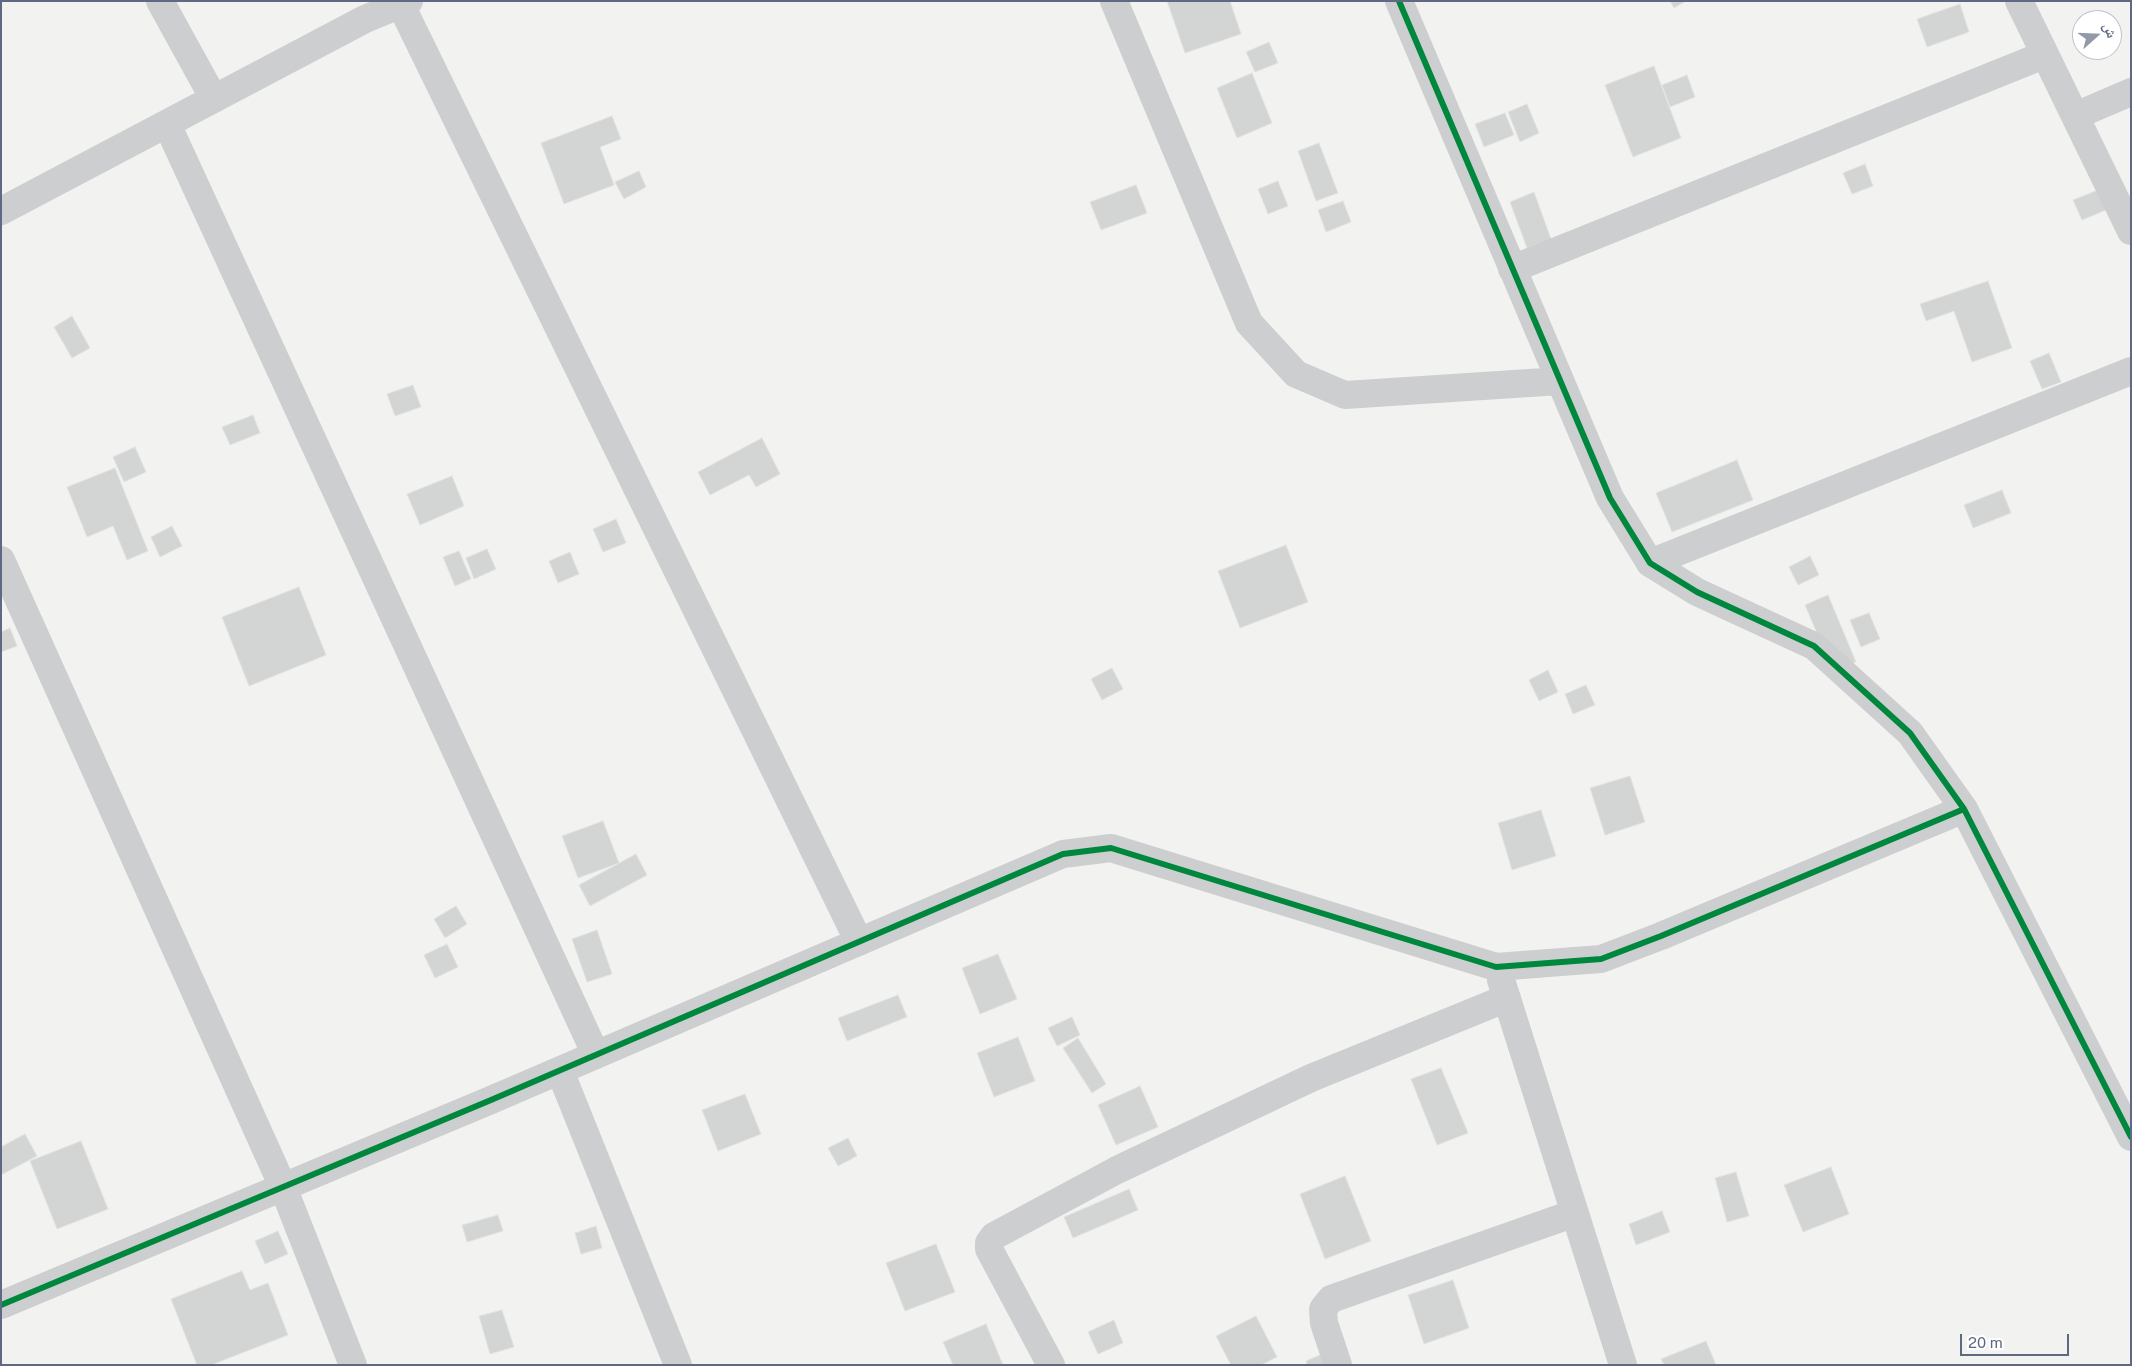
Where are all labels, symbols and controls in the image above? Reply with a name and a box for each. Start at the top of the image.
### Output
north arrow [2072,10,2122,60]
text: ش [2100,20,2120,40]
scale bar [1962,1324,2071,1356]
text: 20 m [1968,1334,2003,1351]

